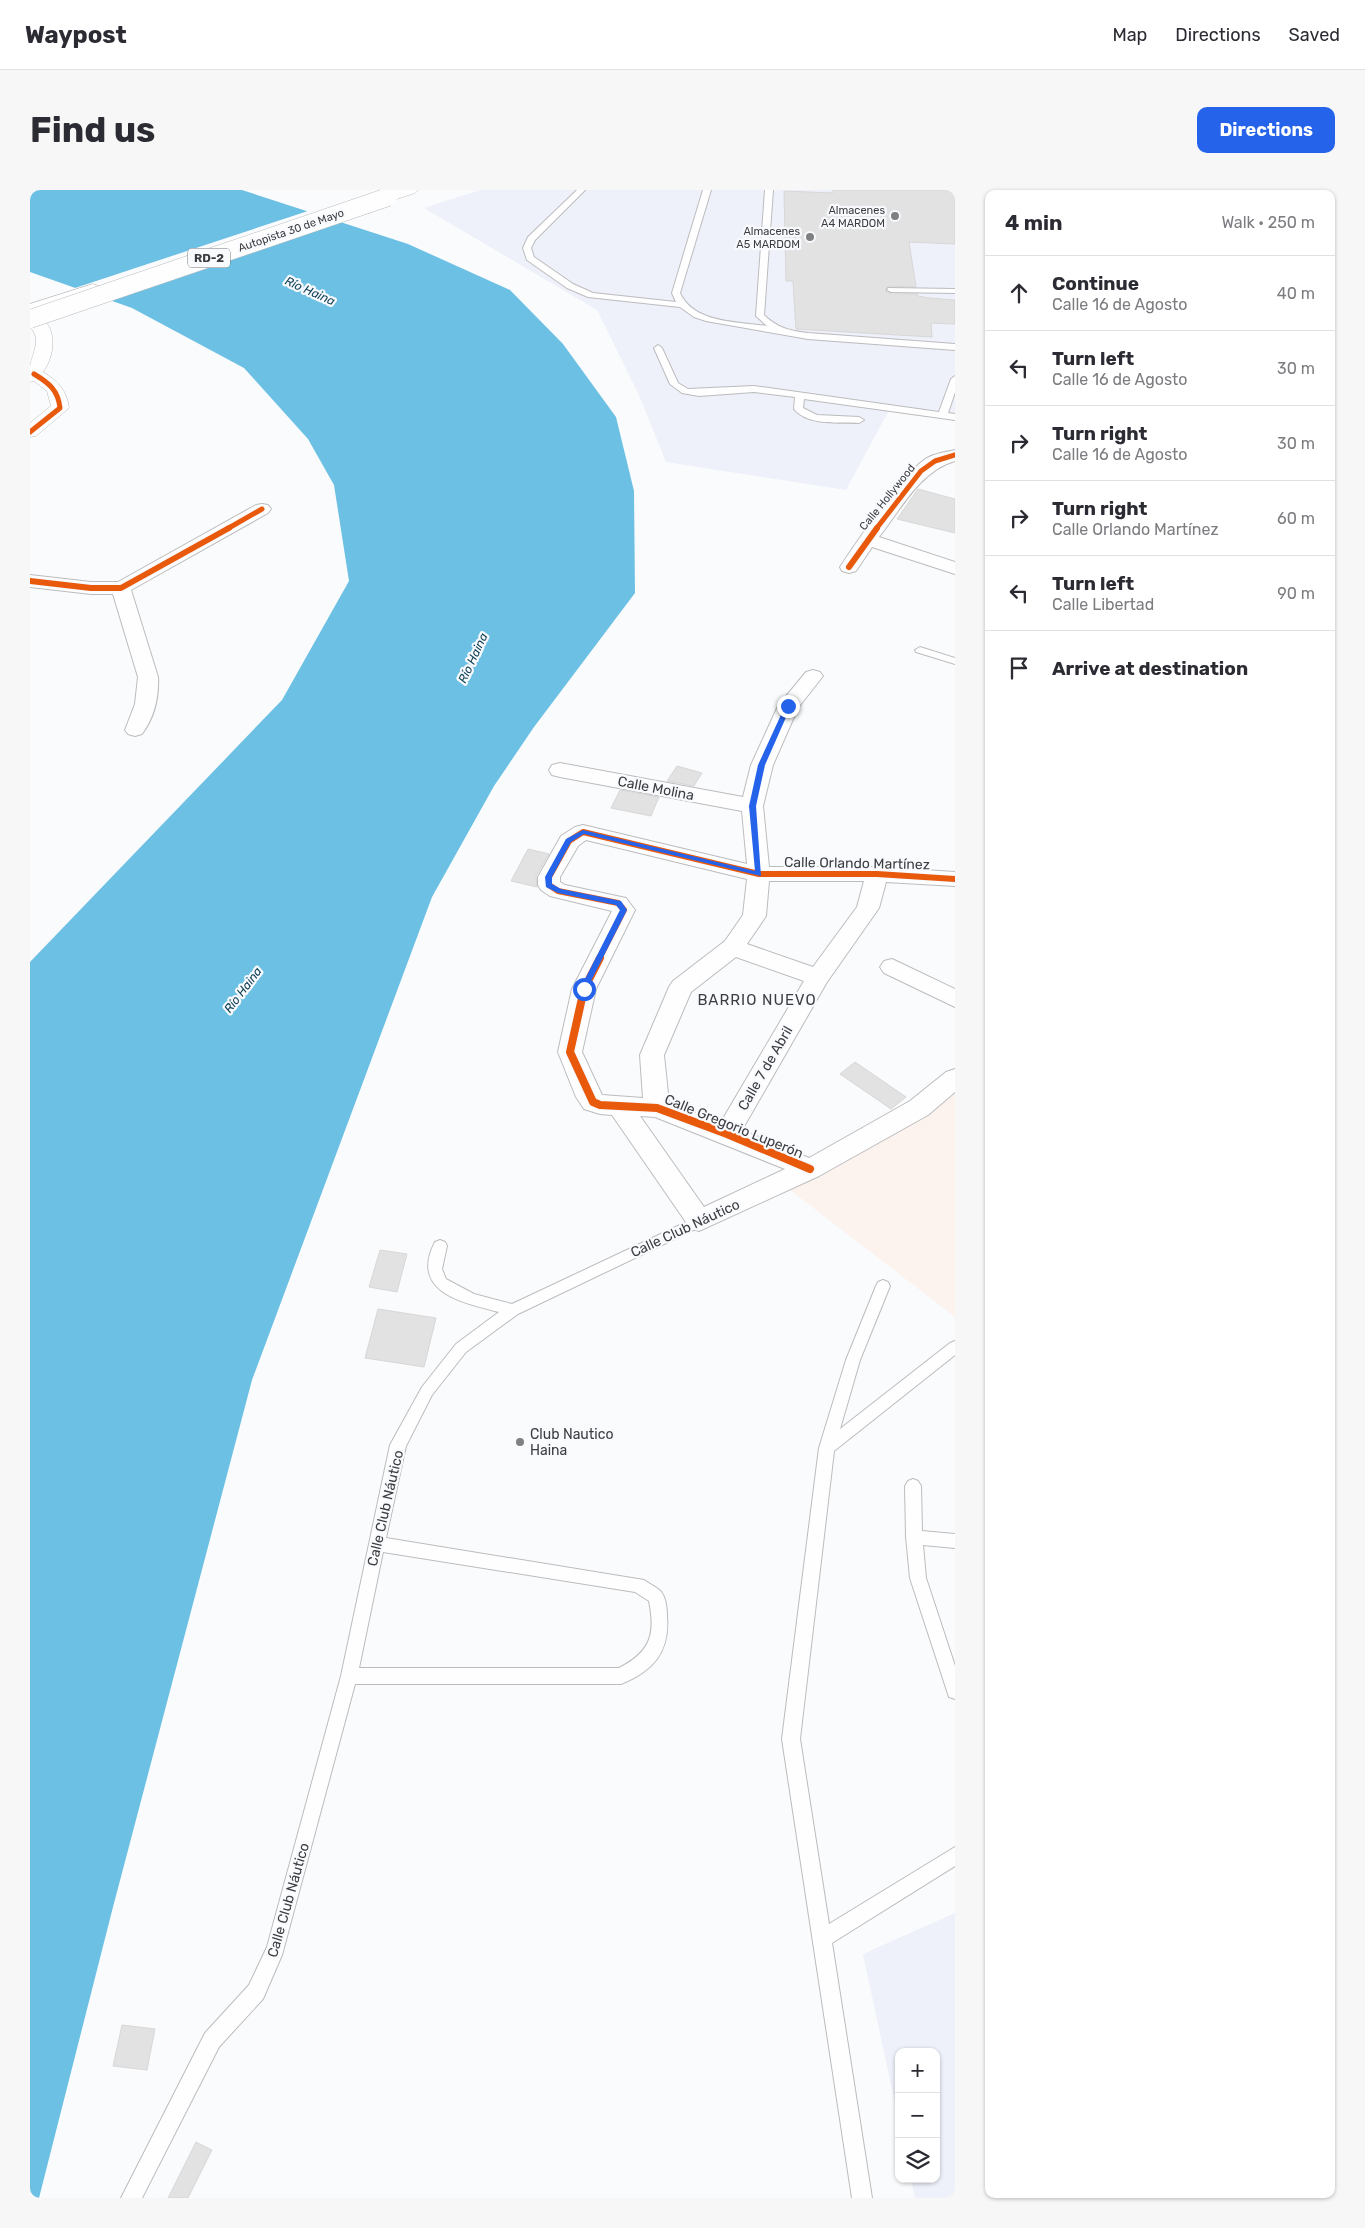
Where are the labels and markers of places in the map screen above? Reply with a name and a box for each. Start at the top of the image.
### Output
place label: Almacenes A4 MARDOM [821,204,885,230]
marker: Almacenes A4 MARDOM [889,210,901,222]
place label: Almacenes A5 MARDOM [736,225,800,251]
marker: Almacenes A5 MARDOM [804,231,816,243]
place label: Club Nautico Haina [530,1426,613,1459]
marker: Club Nautico Haina [514,1436,526,1448]

